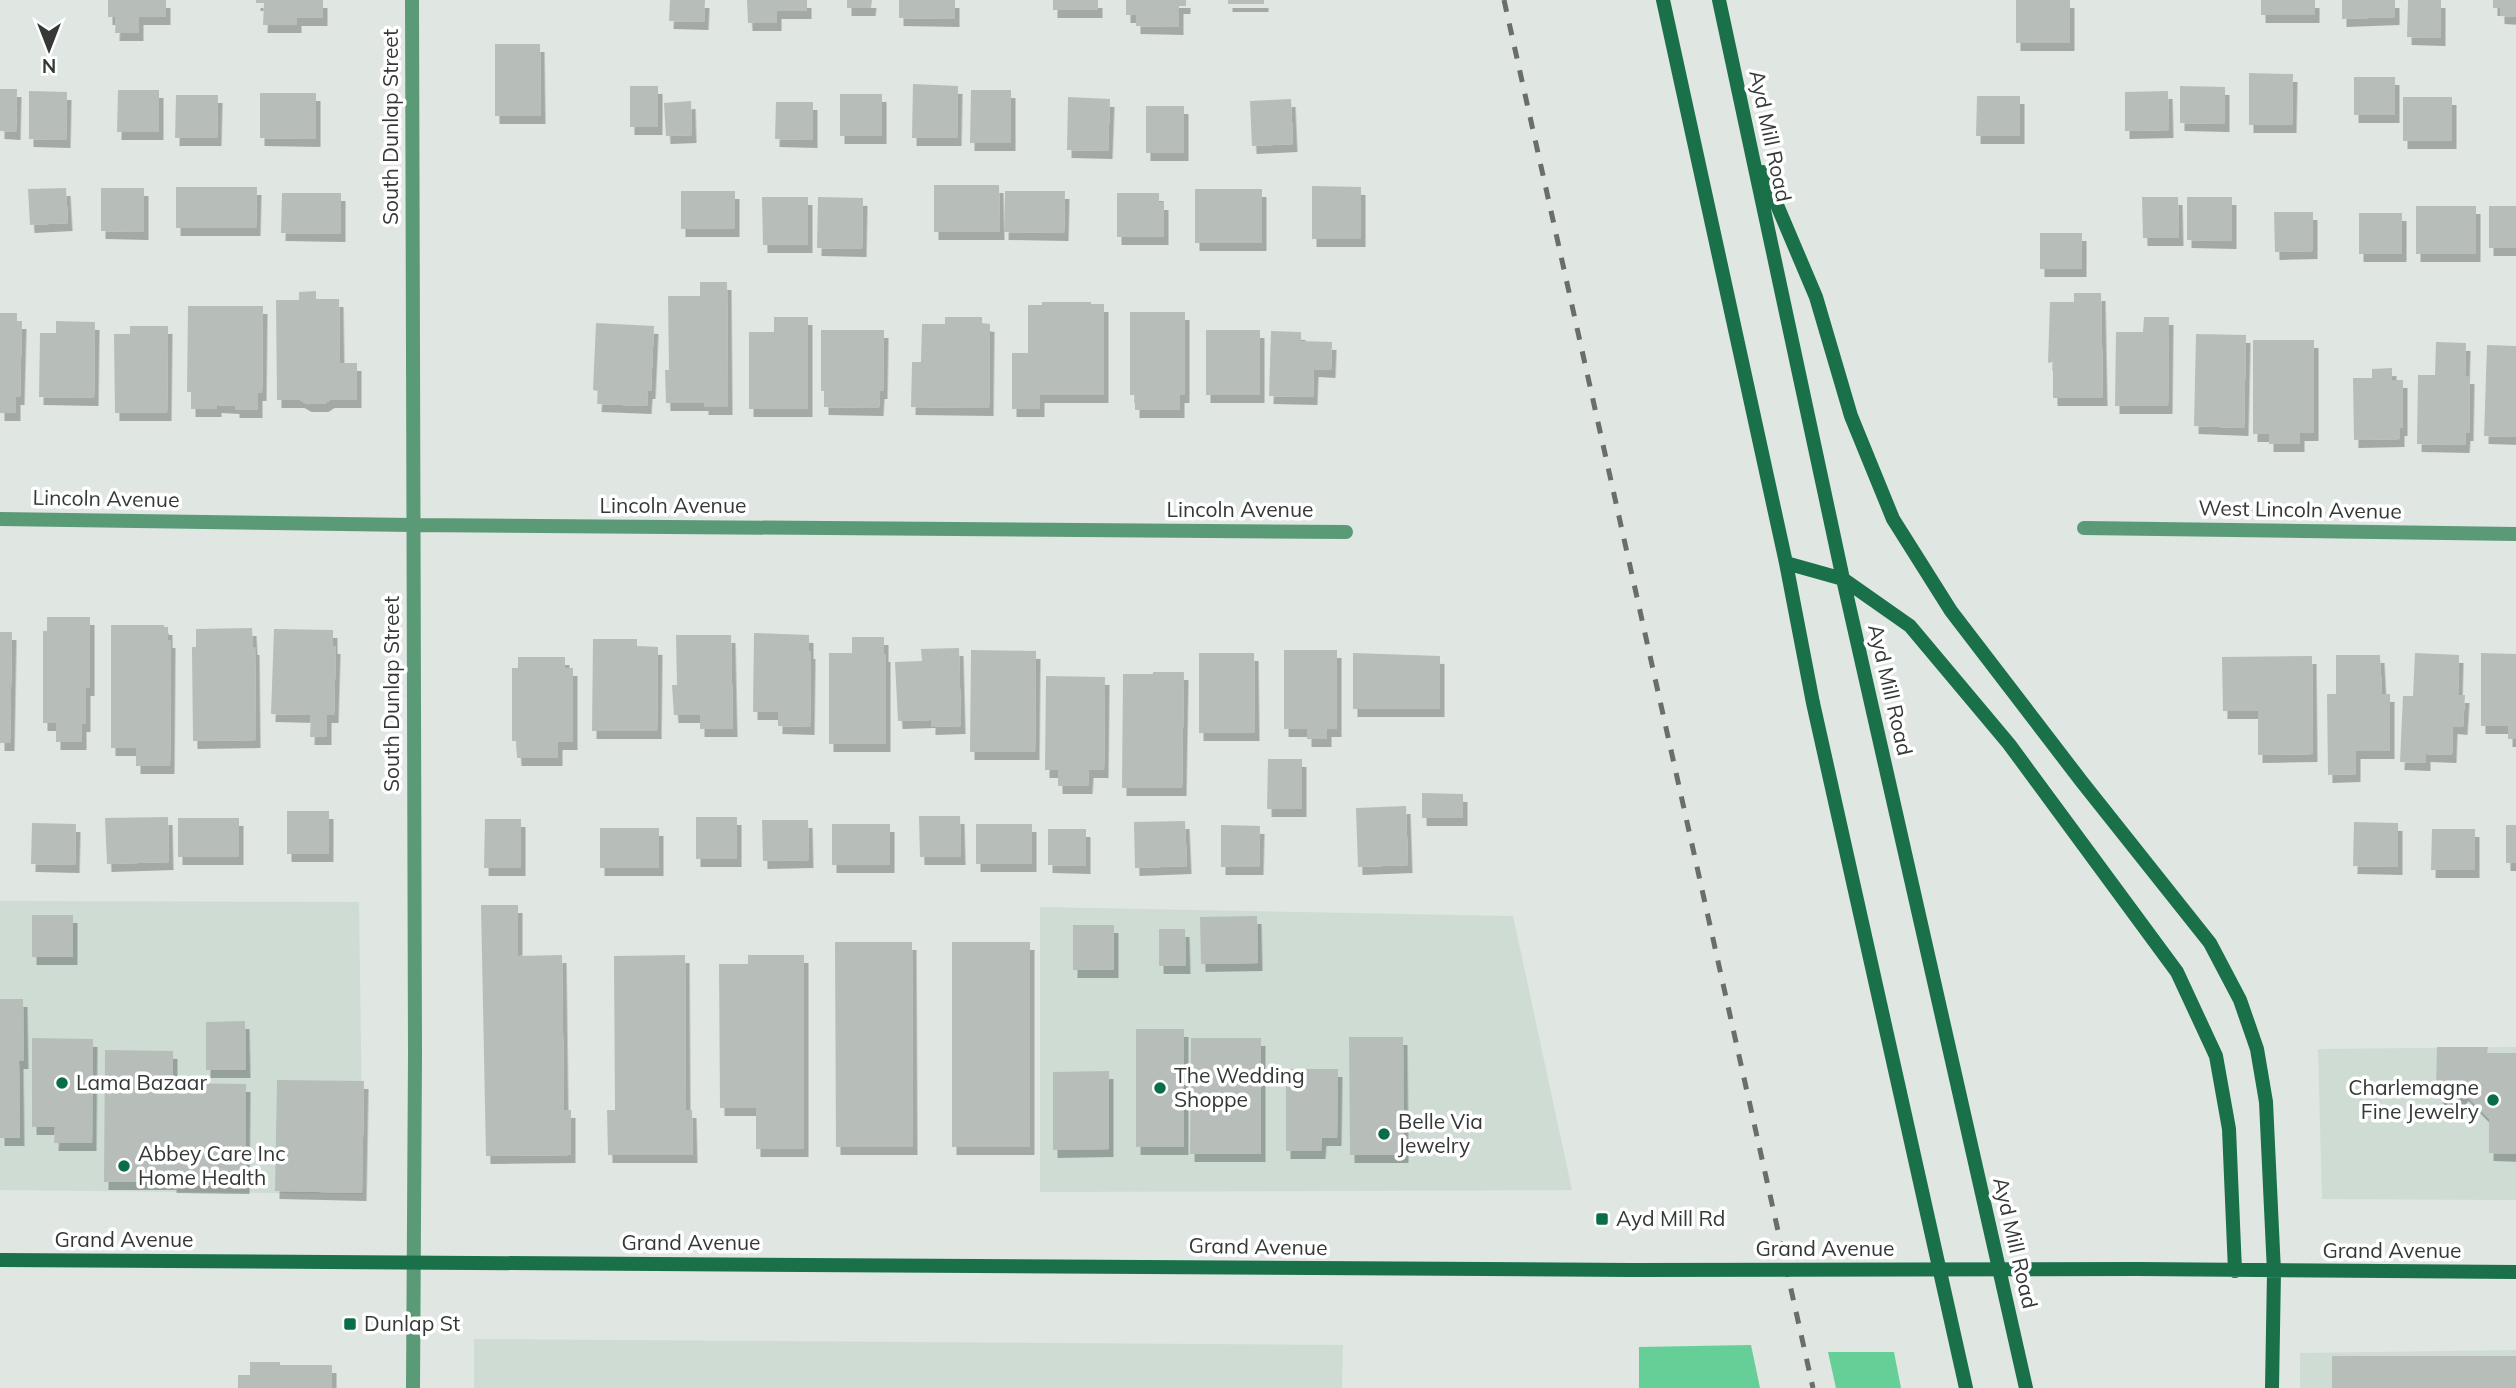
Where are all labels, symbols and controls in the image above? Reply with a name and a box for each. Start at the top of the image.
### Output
north arrow [14,14,84,84]
street label: South Dunlap Street [377,29,403,225]
text: N [42,54,56,78]
street label: Ayd Mill Road [1744,68,1798,204]
street label: Lincoln Avenue [32,484,180,512]
street label: Lincoln Avenue [600,492,746,518]
street label: West Lincoln Avenue [2198,494,2402,524]
street label: Lincoln Avenue [1167,496,1313,522]
street label: South Dunlap Street [378,596,404,792]
street label: Ayd Mill Road [1863,622,1919,758]
place label: The Wedding Shoppe [1174,1062,1305,1112]
place label: Lama Bazaar [76,1069,207,1095]
place label: Charlemagne Fine Jewelry [2348,1074,2479,1124]
marker: Lama Bazaar [54,1075,70,1091]
marker: The Wedding Shoppe [1152,1080,1168,1096]
marker: Charlemagne Fine Jewelry [2485,1092,2501,1108]
place label: Belle Via Jewelry [1398,1108,1483,1158]
marker: Belle Via Jewelry [1376,1126,1392,1142]
place label: Abbey Care Inc Home Health [138,1140,286,1190]
marker: Abbey Care Inc Home Health [116,1158,132,1174]
street label: Ayd Mill Road [1988,1175,2044,1311]
place label: Ayd Mill Rd [1616,1205,1725,1231]
marker: Ayd Mill Rd [1594,1211,1610,1227]
street label: Grand Avenue [54,1226,194,1252]
street label: Grand Avenue [621,1229,761,1255]
street label: Grand Avenue [1188,1232,1328,1260]
street label: Grand Avenue [1755,1235,1895,1261]
street label: Grand Avenue [2322,1237,2462,1263]
place label: Dunlap St [364,1310,460,1336]
marker: Dunlap St [342,1316,358,1332]

